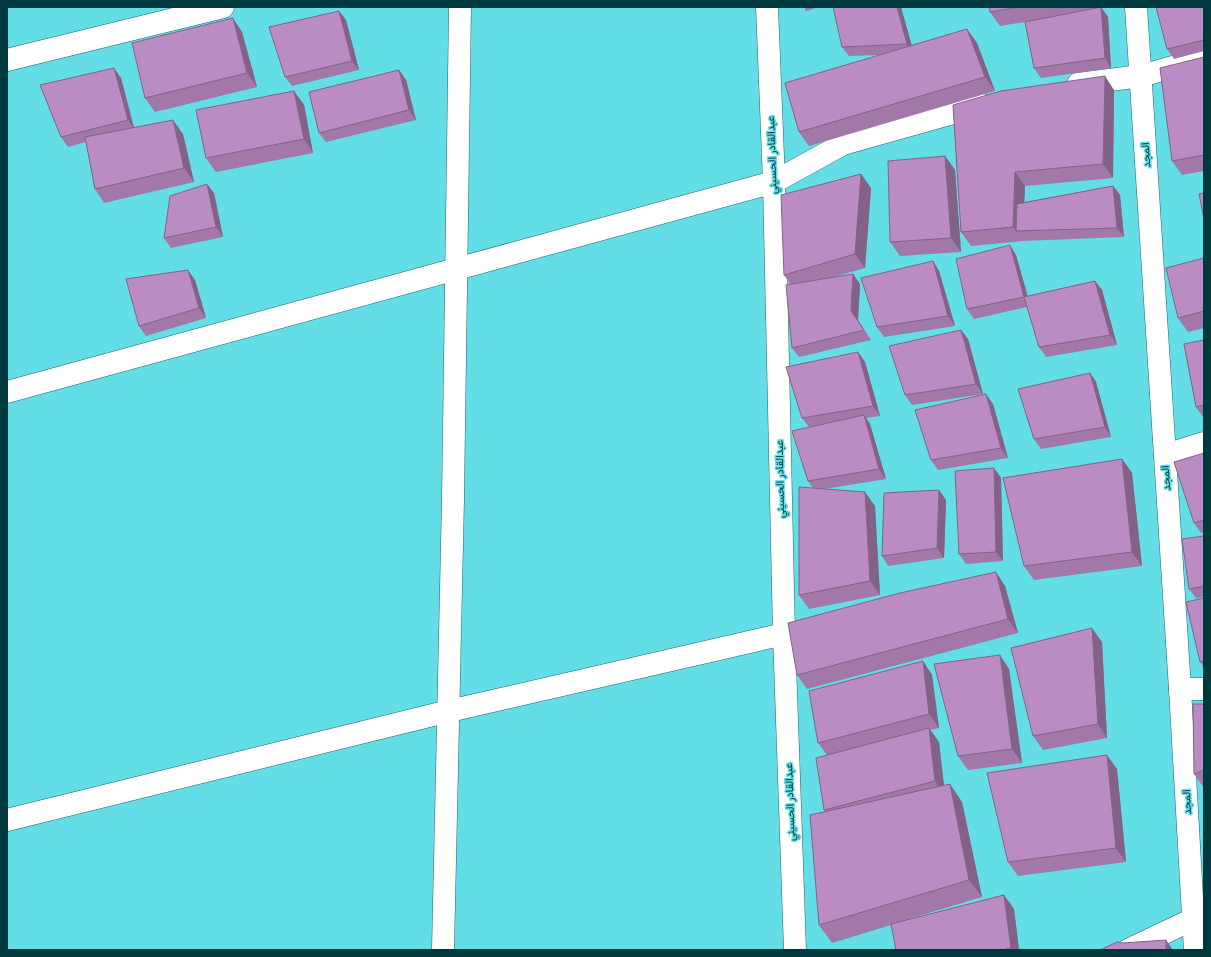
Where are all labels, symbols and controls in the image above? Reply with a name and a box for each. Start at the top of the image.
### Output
street label: عبدالقادر الحسيني [764,115,783,194]
street label: المجد [1139,142,1153,168]
street label: عبدالقادر الحسيني [773,439,790,518]
street label: المجد [1159,465,1173,491]
street label: عبدالقادر الحسيني [782,762,801,841]
street label: المجد [1180,789,1194,815]

